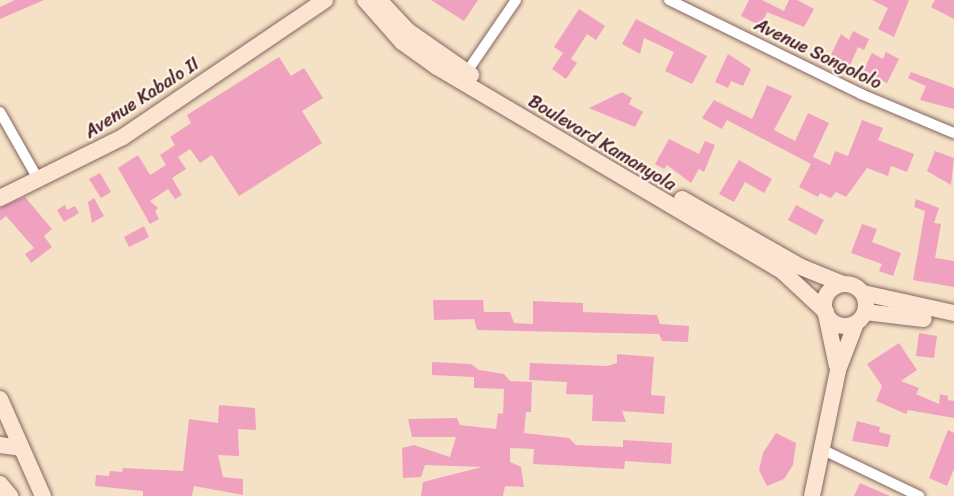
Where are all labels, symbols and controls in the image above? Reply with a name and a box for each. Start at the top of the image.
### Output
street label: Avenue Songololo [751,14,885,94]
street label: Avenue Kabalo II [81,53,203,143]
street label: Boulevard Kamanyola [525,91,679,195]

